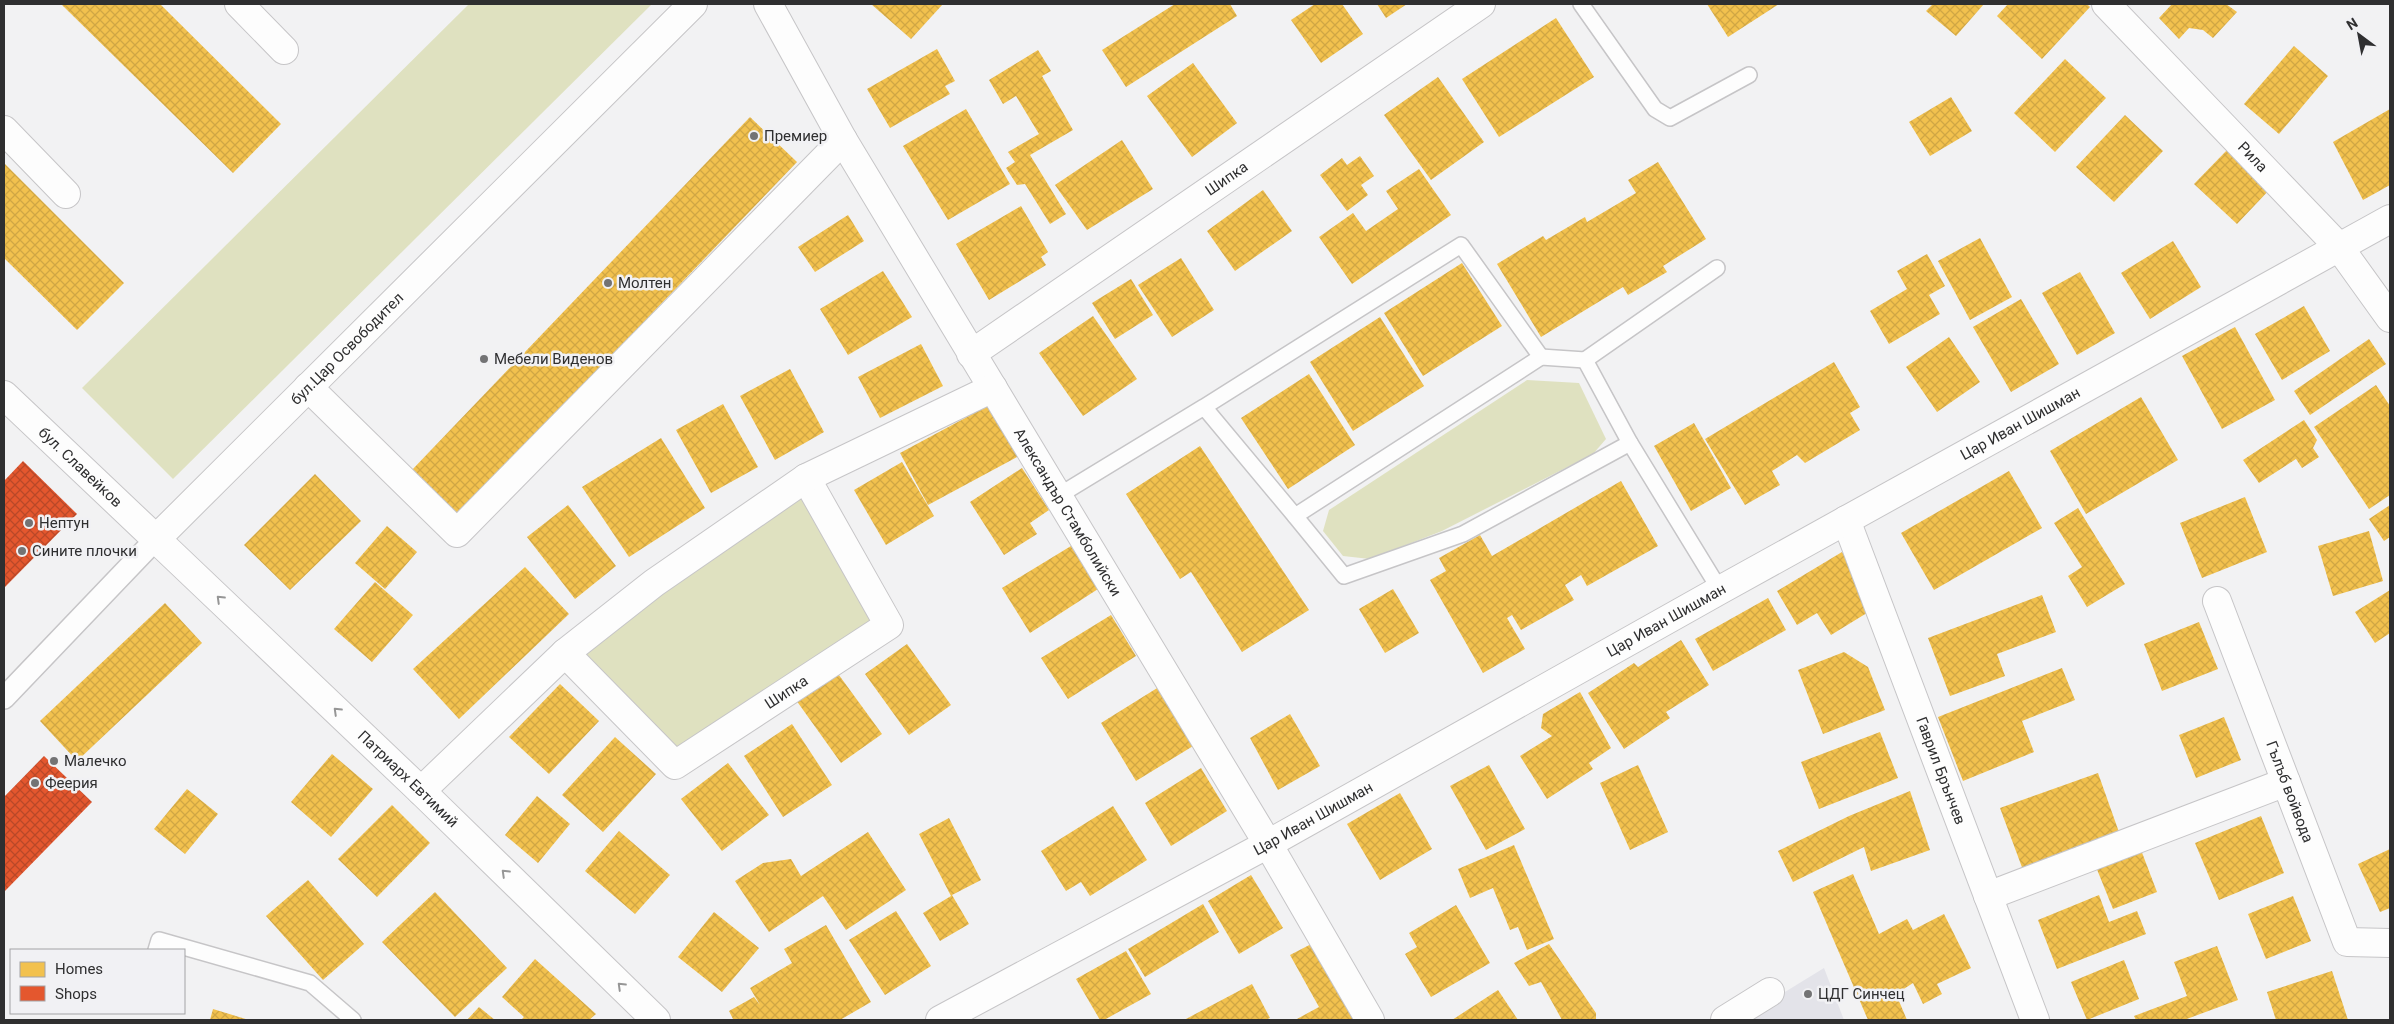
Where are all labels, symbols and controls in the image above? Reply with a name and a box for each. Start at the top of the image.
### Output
north arrow [2334,10,2384,60]
text: N [2344,15,2361,33]
place label: Премиер [764,127,827,145]
marker: Премиер [748,130,760,142]
street label: Рила [2234,138,2271,176]
street label: Шипка [1202,158,1251,200]
place label: Молтен [618,274,671,292]
marker: Молтен [602,277,614,289]
street label: бул.Цар Освободител [287,289,407,409]
place label: Мебели Виденов [494,350,613,368]
marker: Мебели Виденов [478,353,490,365]
street label: Цар Иван Шишман [1957,383,2083,464]
street label: бул. Славейков [35,423,126,511]
street label: Александър Стамболийски [1010,425,1125,599]
place label: Нептун [39,514,89,532]
marker: Нептун [23,517,35,529]
place label: Сините плочки [32,542,137,560]
marker: Сините плочки [16,545,28,557]
street label: Цар Иван Шишман [1603,580,1729,661]
one-way arrow [216,596,225,605]
street label: Шипка [761,672,811,713]
one-way arrow [334,708,343,717]
street label: Гаврил Брънчев [1912,714,1969,827]
street label: Патриарх Евтимий [354,727,462,831]
street label: Гълъб войвода [2262,738,2317,845]
place label: Малечко [64,752,127,770]
marker: Малечко [48,755,60,767]
place label: Феерия [45,774,98,792]
marker: Феерия [29,777,41,789]
street label: Цар Иван Шишман [1250,778,1376,859]
one-way arrow [501,869,510,878]
legend [10,949,185,1014]
text: Homes [55,960,103,978]
one-way arrow [618,983,627,992]
text: Shops [55,985,97,1003]
place label: ЦДГ Синчец [1818,985,1905,1003]
marker: ЦДГ Синчец [1802,988,1814,1000]

